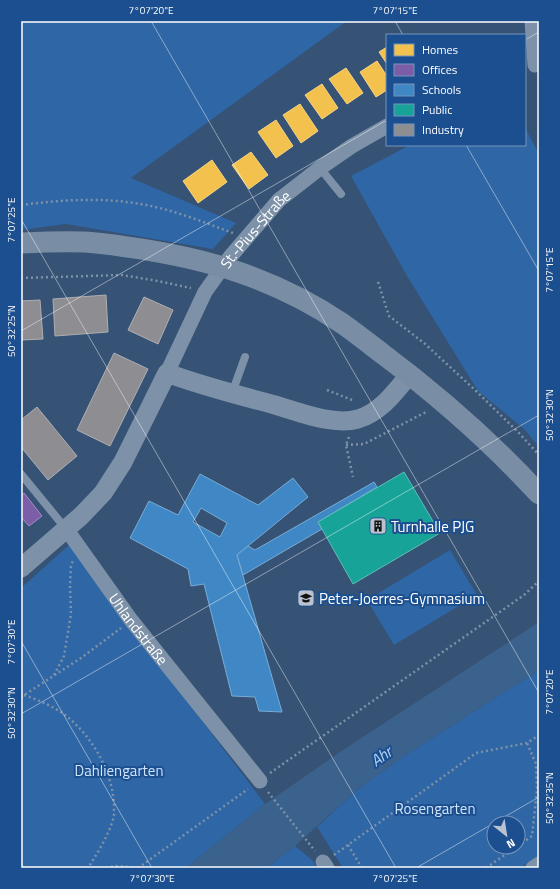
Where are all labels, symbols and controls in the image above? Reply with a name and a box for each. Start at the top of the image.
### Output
text: 7°07'20"E [129,3,174,18]
text: 7°07'15"E [373,3,418,18]
legend [386,34,526,146]
text: Homes [422,40,458,59]
text: Offices [422,60,458,79]
text: Schools [422,80,462,99]
text: Public [422,100,452,119]
text: Industry [422,120,464,139]
street label: St.-Pius-Straße [214,184,295,273]
text: 7°07'25"E [4,197,19,242]
text: 7°07'15"E [542,247,557,292]
text: 50°32'25"N [4,305,19,357]
text: 50°32'30"N [542,389,557,441]
place label: Turnhalle PJG [391,515,474,538]
building icon: Turnhalle PJG [368,516,388,536]
place label: Peter-Joerres-Gymnasium [319,587,485,610]
street label: Uhlandstraße [103,588,174,670]
school or university icon: Peter-Joerres-Gymnasium [296,588,316,608]
text: 7°07'30"E [4,619,19,664]
text: 7°07'20"E [542,669,557,714]
text: 50°32'30"N [4,687,19,739]
water label: Ahr [365,739,398,772]
park label: Dahliengarten [75,759,163,782]
text: 50°32'35"N [542,772,557,824]
park label: Rosengarten [395,797,475,820]
north arrow [486,815,526,855]
text: N [504,835,518,852]
text: 7°07'30"E [130,871,175,886]
text: 7°07'25"E [373,871,418,886]

